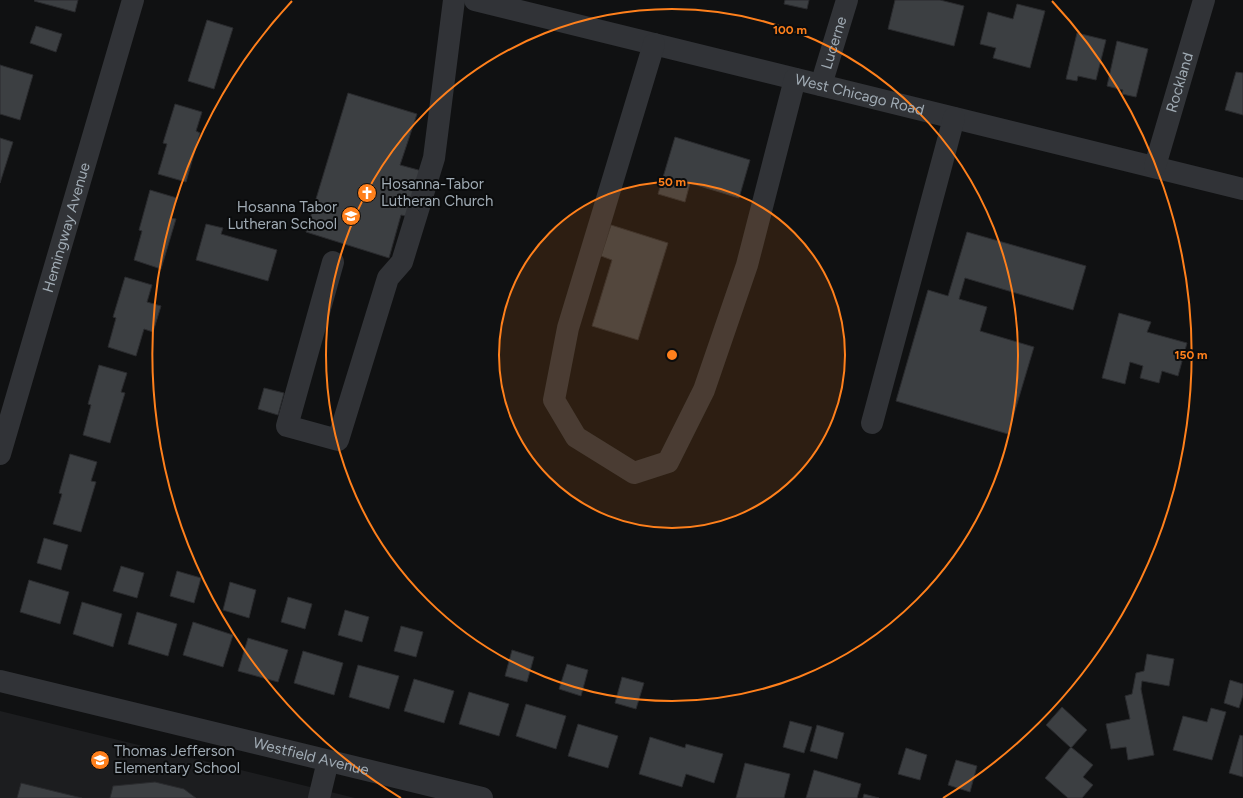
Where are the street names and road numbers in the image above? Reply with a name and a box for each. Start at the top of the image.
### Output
street label: Lucerne [817,14,850,71]
street label: Rockland [1162,50,1197,115]
street label: West Chicago Road [793,70,926,119]
street label: Hemingway Avenue [39,160,94,295]
street label: Westfield Avenue [251,734,371,779]

